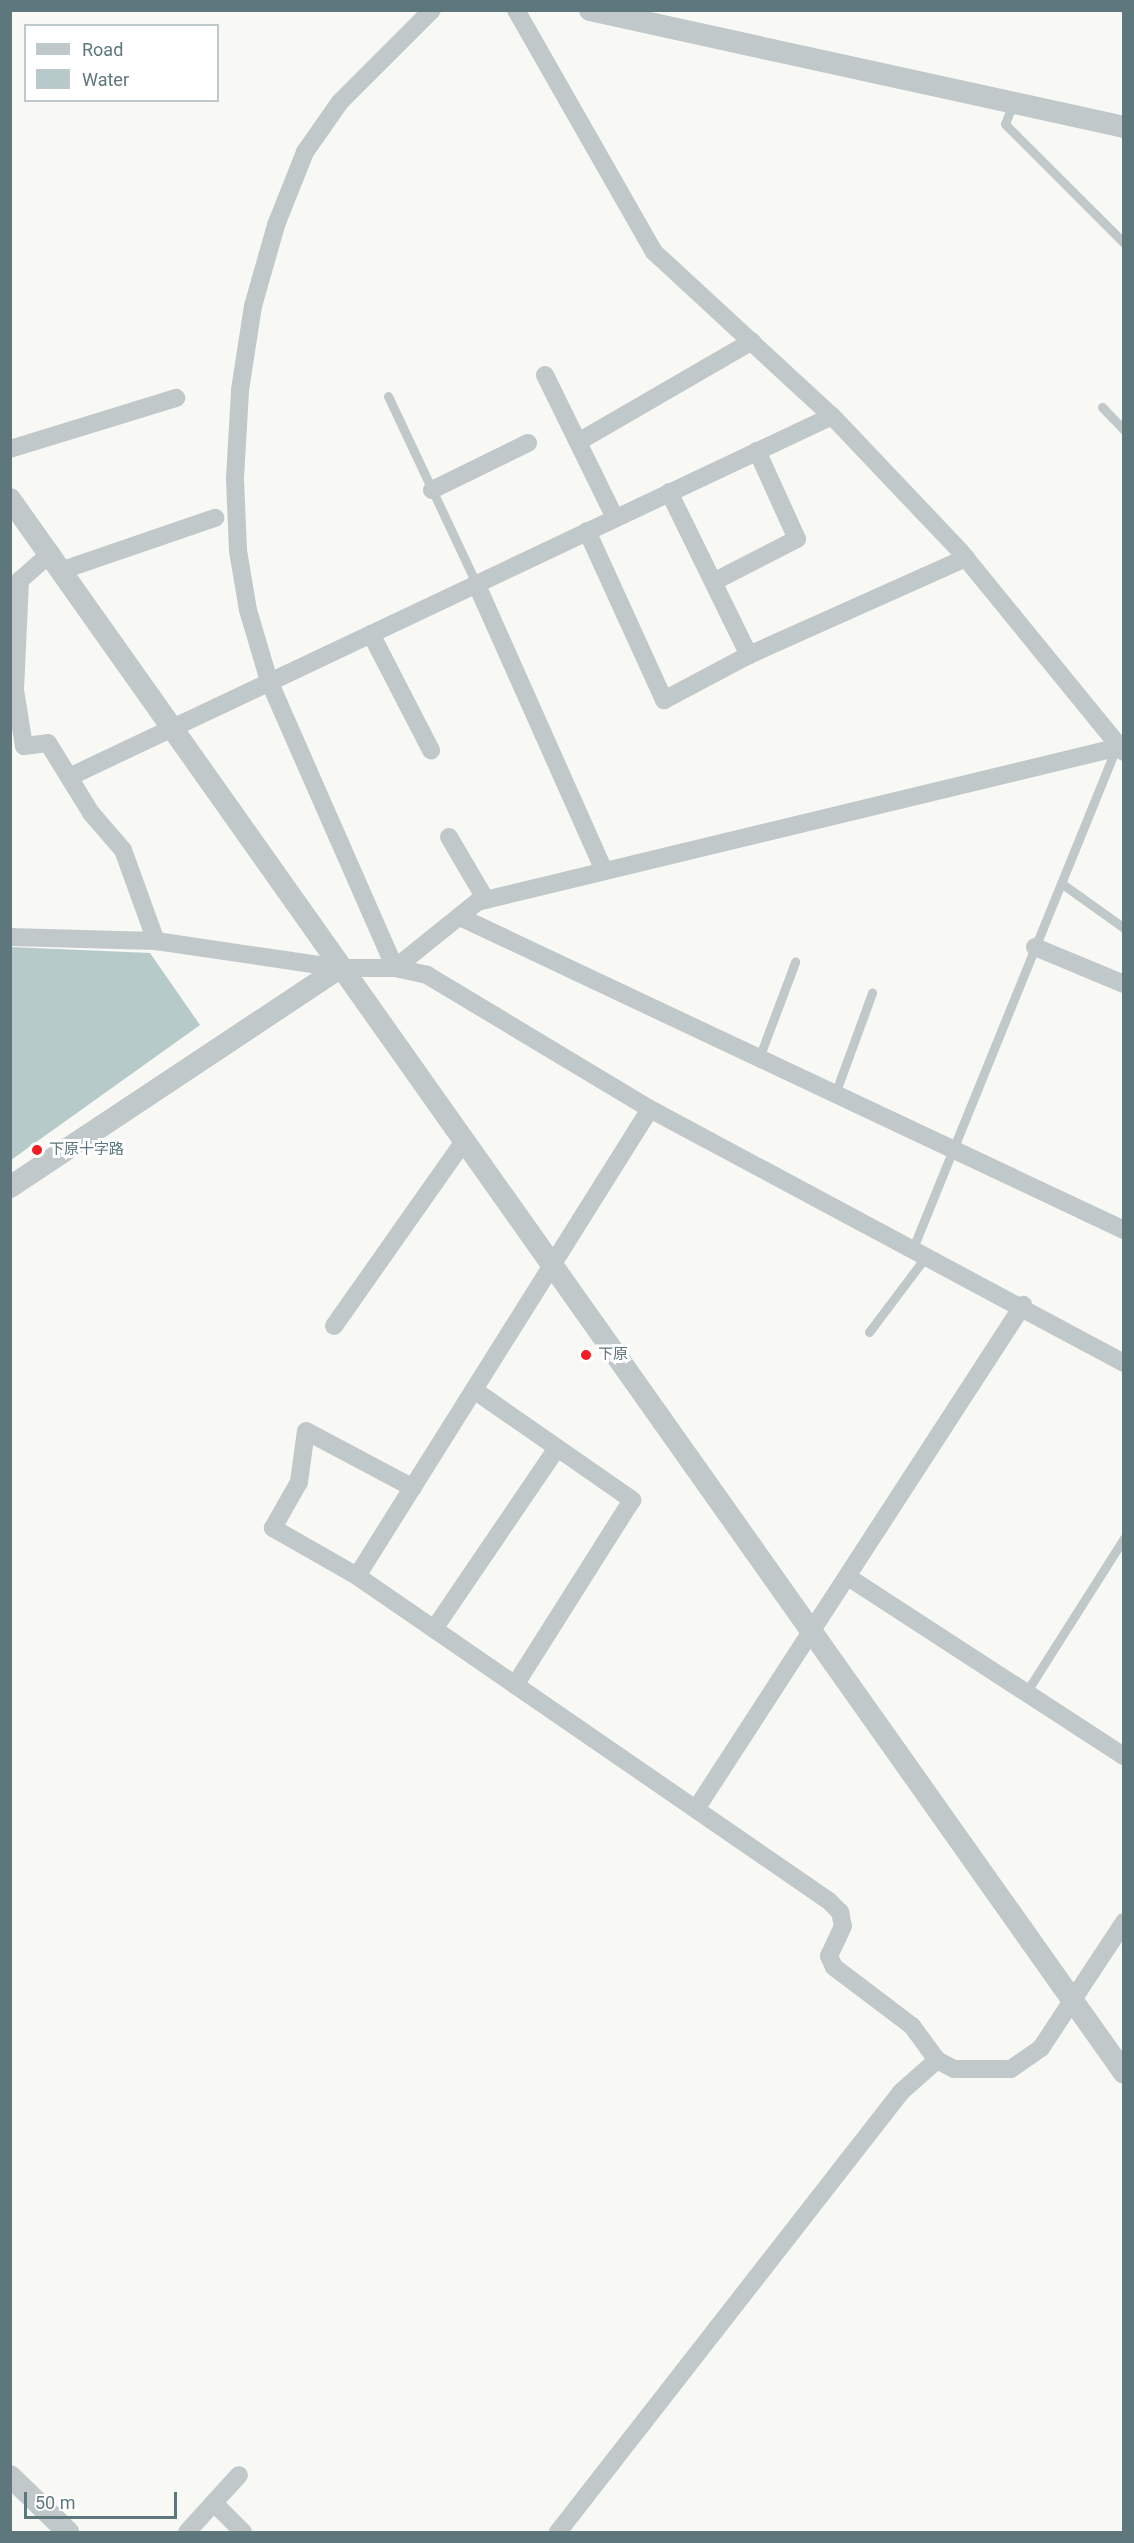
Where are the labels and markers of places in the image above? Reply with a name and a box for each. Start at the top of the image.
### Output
place label: 下原十字路 [49,1141,124,1159]
marker: 下原十字路 [30,1143,44,1157]
place label: 下原 [598,1346,628,1364]
marker: 下原 [579,1348,593,1362]

